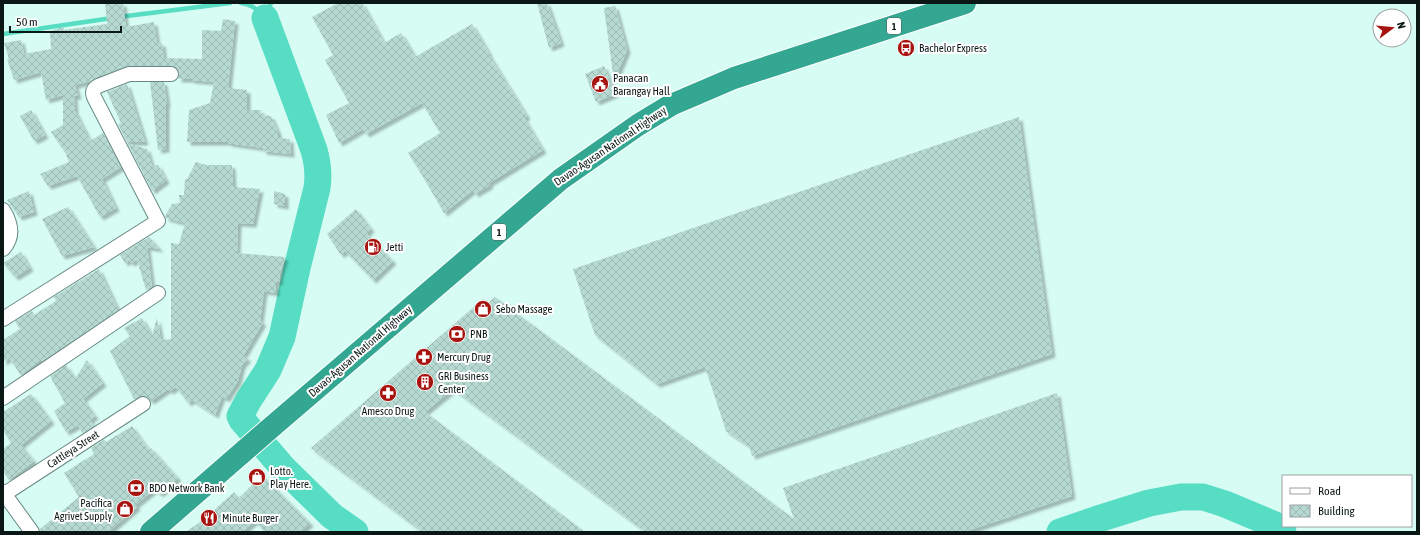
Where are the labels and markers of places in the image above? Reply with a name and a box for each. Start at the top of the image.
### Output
bus stop icon: Bachelor Express [896,38,916,58]
place label: Bachelor Express [919,42,987,54]
place label: Panacan Barangay Hall [613,72,670,97]
public building icon: Panacan Barangay Hall [590,74,610,94]
fuel station icon: Jetti [363,237,383,257]
place label: Jetti [386,241,403,253]
shop icon: Sebo Massage [473,299,493,319]
place label: Sebo Massage [496,303,552,315]
bank icon: PNB [447,324,467,344]
place label: PNB [470,328,488,340]
pharmacy icon: Mercury Drug [414,347,434,367]
place label: Mercury Drug [437,351,491,363]
place label: GRI Business Center [438,370,489,395]
building icon: GRI Business Center [415,372,435,392]
pharmacy icon: Amesco Drug [378,383,398,403]
place label: Amesco Drug [362,405,414,417]
place label: Lotto. Play Here. [270,465,311,490]
shop icon: Lotto. Play Here. [247,467,267,487]
bank icon: BDO Network Bank [126,478,146,498]
place label: BDO Network Bank [149,482,225,494]
place label: Pacifica Agrivet Supply [54,497,112,522]
shop icon: Pacifica Agrivet Supply [115,499,135,519]
restaurant icon: Minute Burger [199,508,219,528]
place label: Minute Burger [222,512,279,524]

